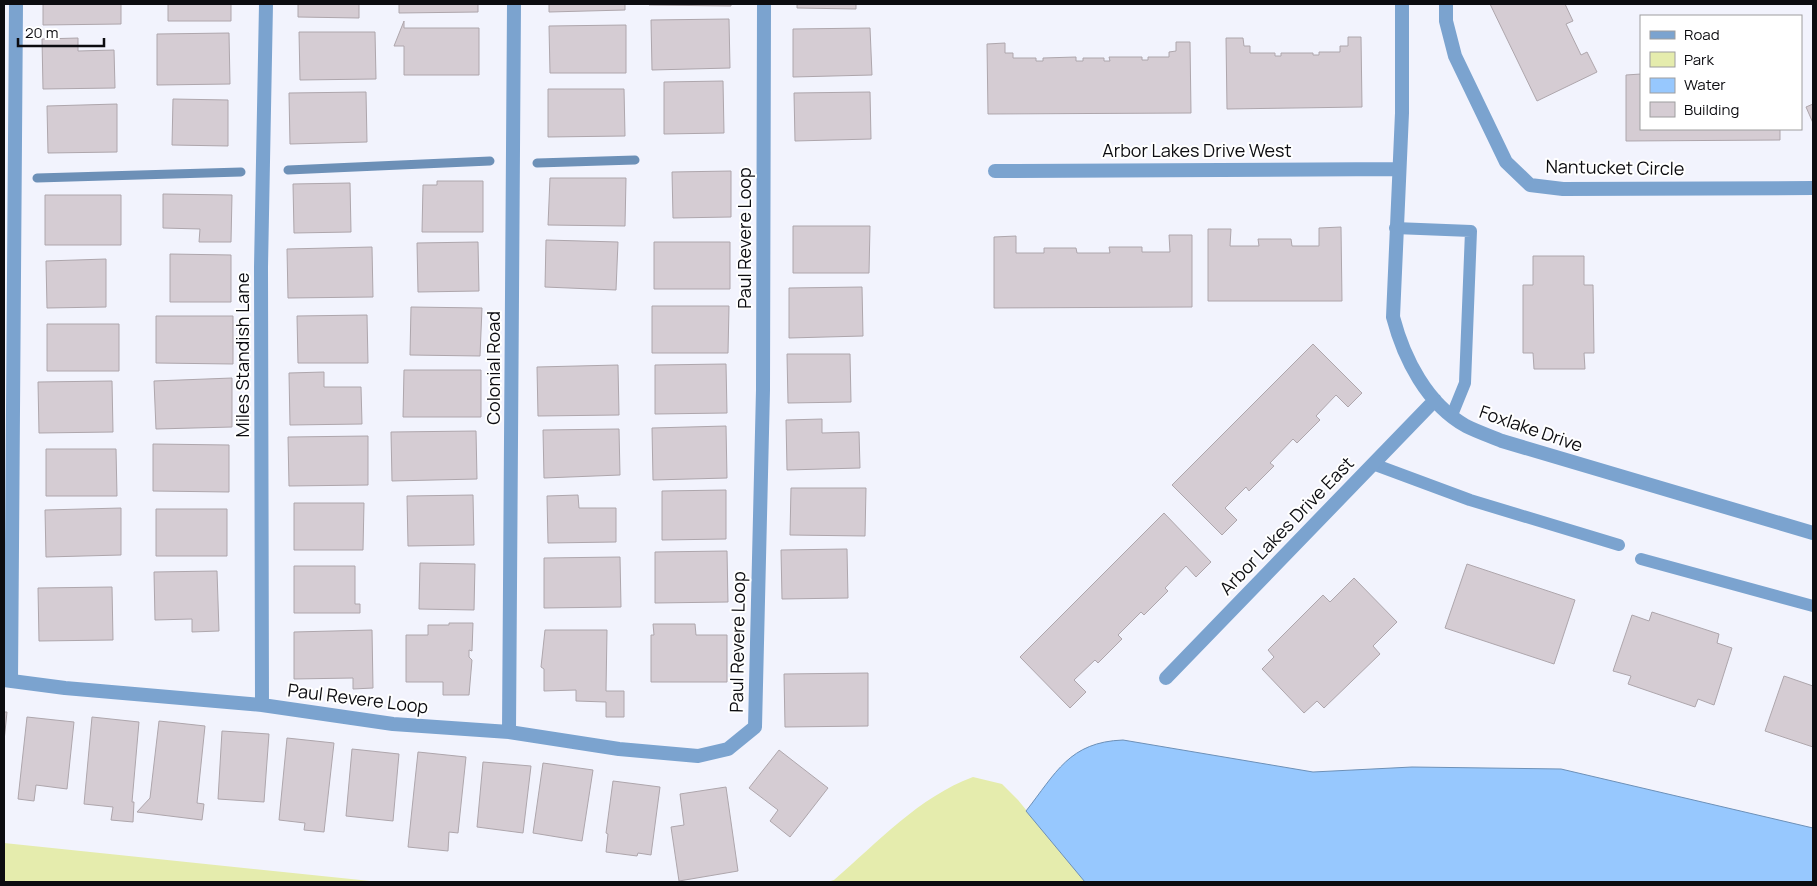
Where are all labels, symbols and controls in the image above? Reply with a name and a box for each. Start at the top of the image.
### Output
scale bar [18,15,104,47]
legend [1640,15,1802,130]
text: 20 m [25,22,58,43]
text: Road [1684,24,1720,45]
text: Park [1684,49,1714,70]
text: Water [1684,74,1726,95]
text: Building [1684,99,1739,120]
street label: Arbor Lakes Drive West [1102,138,1292,162]
street label: Nantucket Circle [1545,154,1685,180]
street label: Paul Revere Loop [732,167,756,309]
street label: Miles Standish Lane [230,273,254,438]
street label: Colonial Road [481,311,505,425]
street label: Foxlake Drive [1476,399,1586,457]
street label: Arbor Lakes Drive East [1214,451,1359,600]
street label: Paul Revere Loop [724,571,750,713]
street label: Paul Revere Loop [287,677,430,719]

